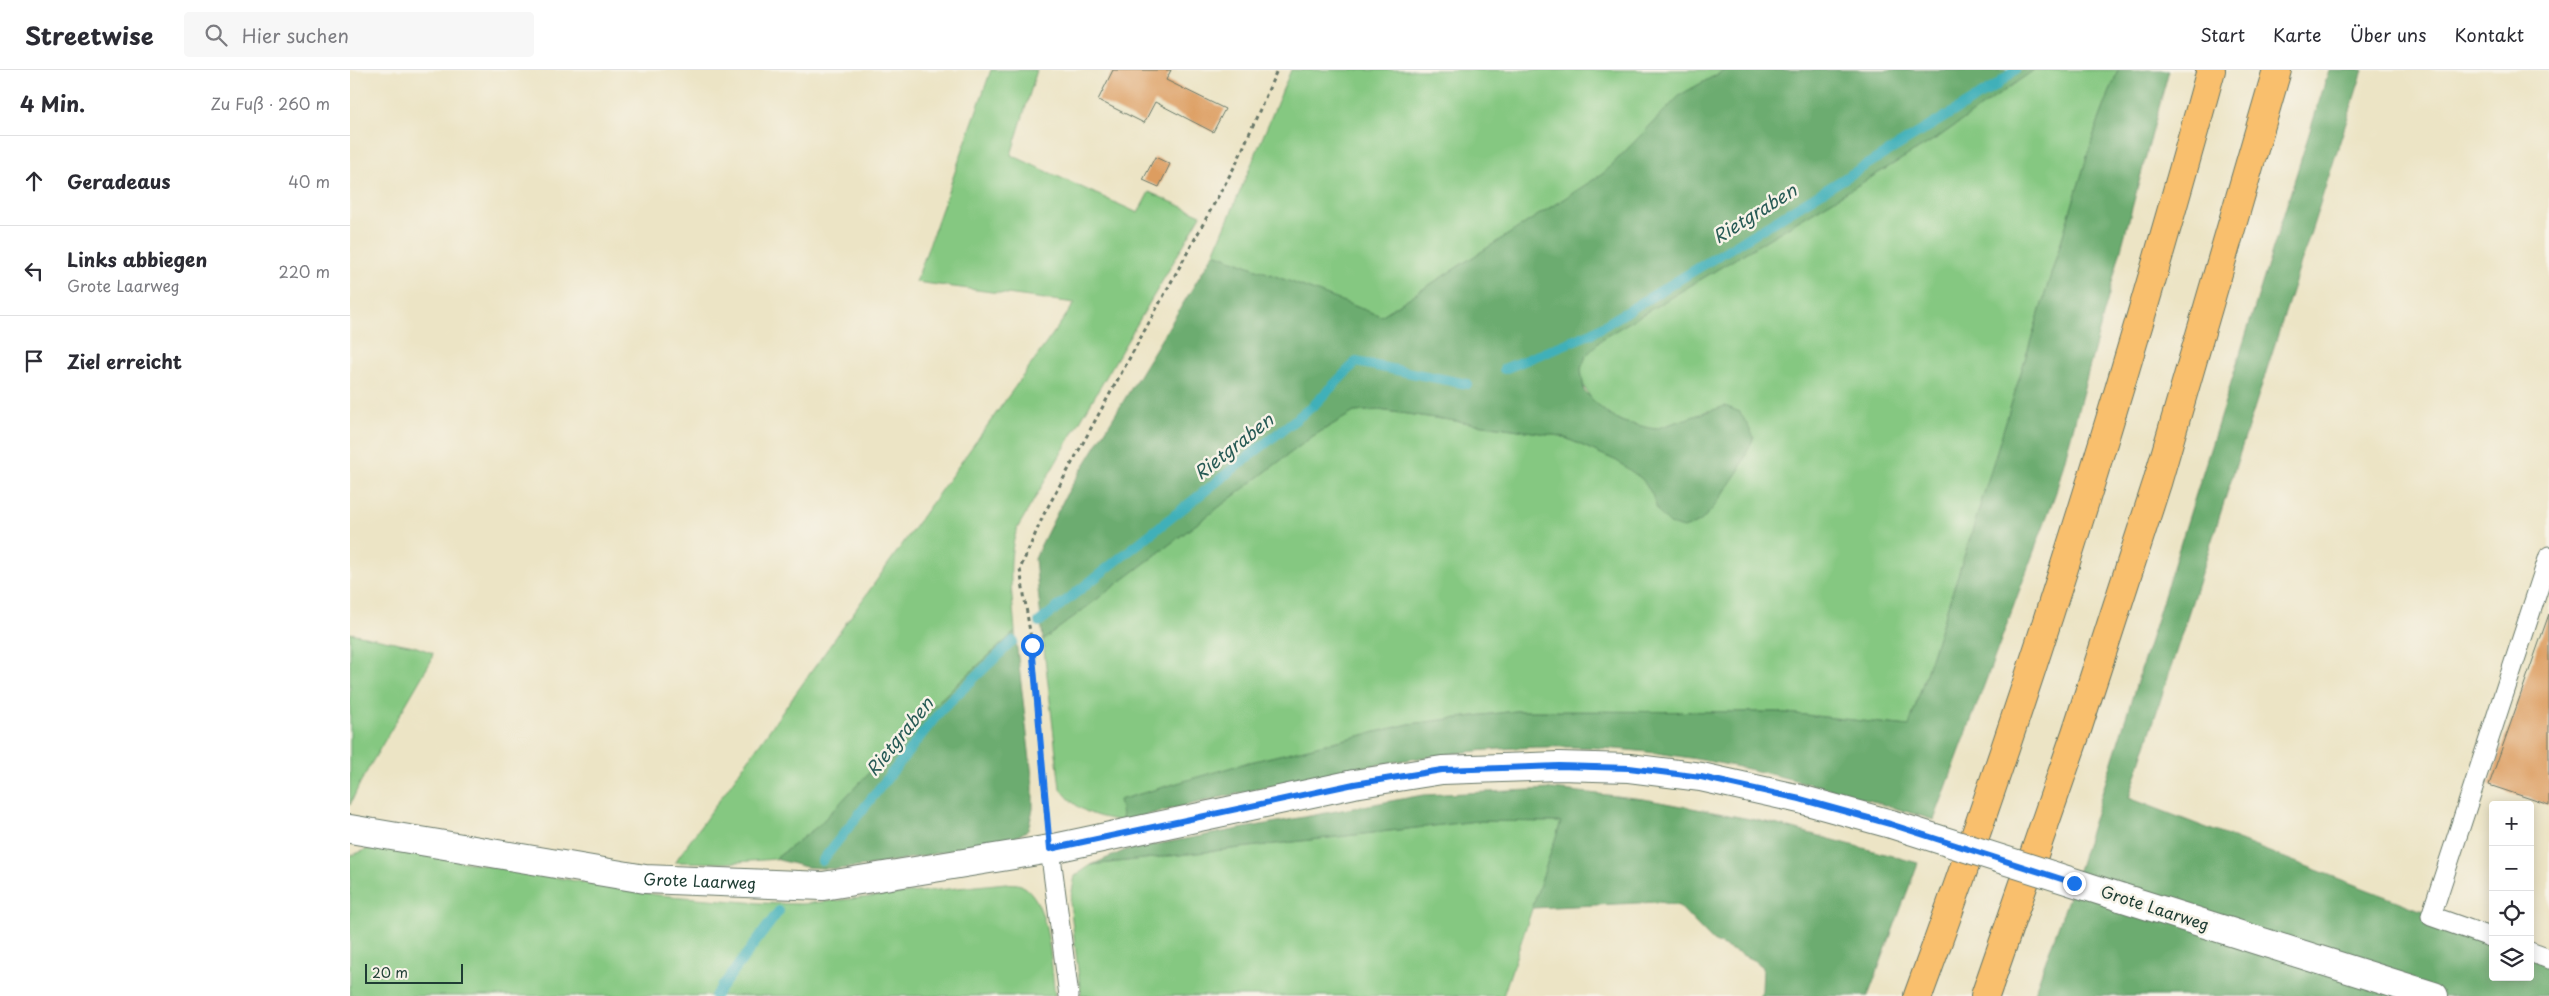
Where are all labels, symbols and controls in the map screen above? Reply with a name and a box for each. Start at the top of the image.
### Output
search box [184,12,534,57]
text: Streetwise [25,17,154,53]
icon: search [202,21,230,49]
text: Hier suchen [242,21,349,49]
text: Start [2200,21,2245,48]
text: Karte [2273,21,2322,48]
text: Über uns [2350,21,2426,48]
text: Kontakt [2454,21,2524,48]
text: 4 Min. [20,87,85,119]
text: Zu Fuß · 260 m [211,91,330,115]
icon: ahead [20,167,48,195]
text: Geradeaus [67,167,171,195]
text: 40 m [288,169,330,193]
water label: Rietgraben [1707,176,1802,249]
text: Links abbiegen [67,245,207,273]
icon: left [20,257,48,285]
text: 220 m [279,259,330,283]
text: Grote Laarweg [67,273,180,297]
icon: arrive [20,347,48,375]
text: Ziel erreicht [67,347,182,375]
water label: Rietgraben [1188,406,1279,486]
route start [1021,634,1044,657]
water label: Rietgraben [859,690,940,781]
map controls [2489,801,2534,981]
button: + [2489,801,2534,846]
button: − [2489,846,2534,891]
street label: Grote Laarweg [643,866,757,894]
route end [2063,872,2086,895]
street label: Grote Laarweg [2098,878,2213,936]
button: locate [2489,891,2534,936]
button: layers [2489,936,2534,981]
scale bar [365,961,462,984]
text: 20 m [372,962,408,983]

